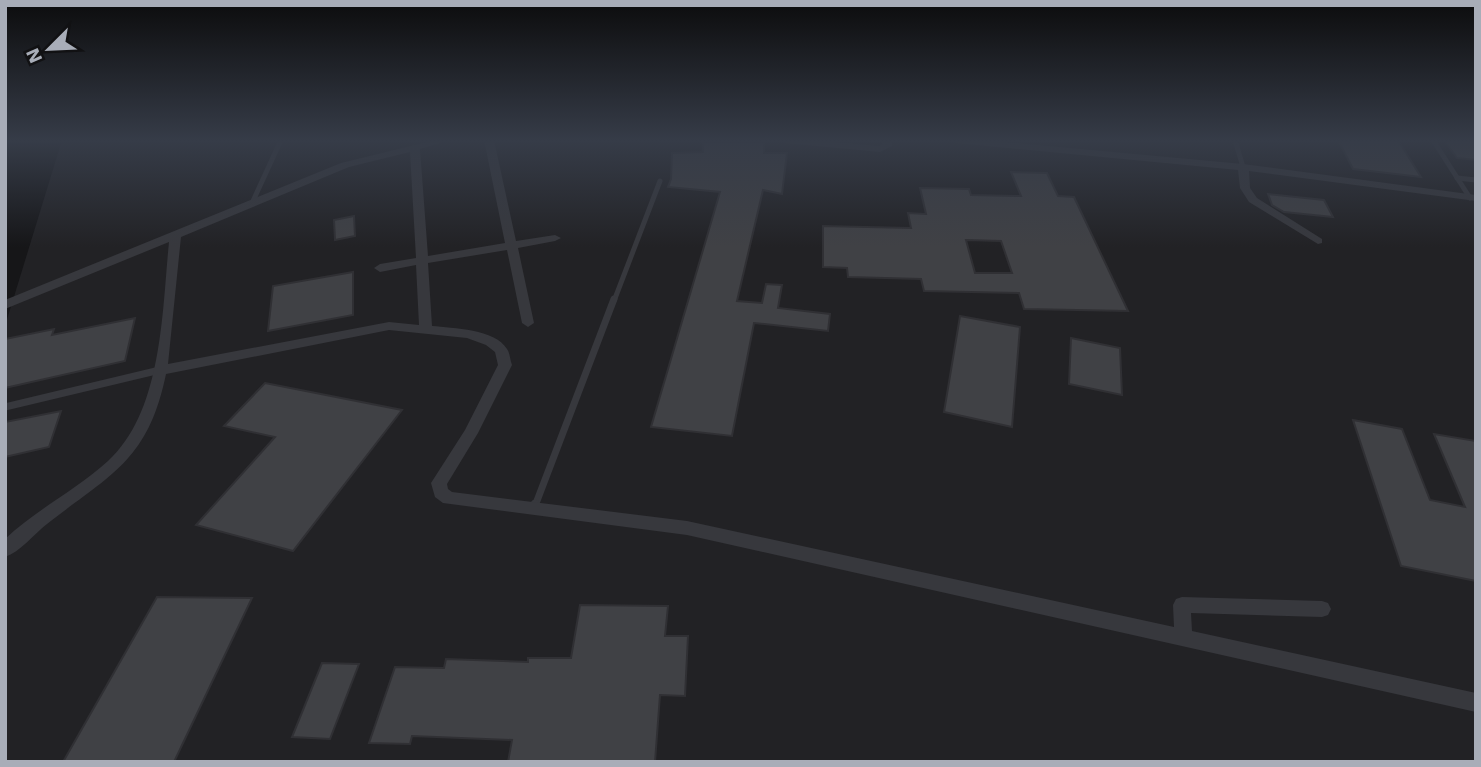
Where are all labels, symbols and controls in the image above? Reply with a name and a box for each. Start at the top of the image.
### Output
north arrow [14,14,84,84]
text: N [21,45,47,67]

